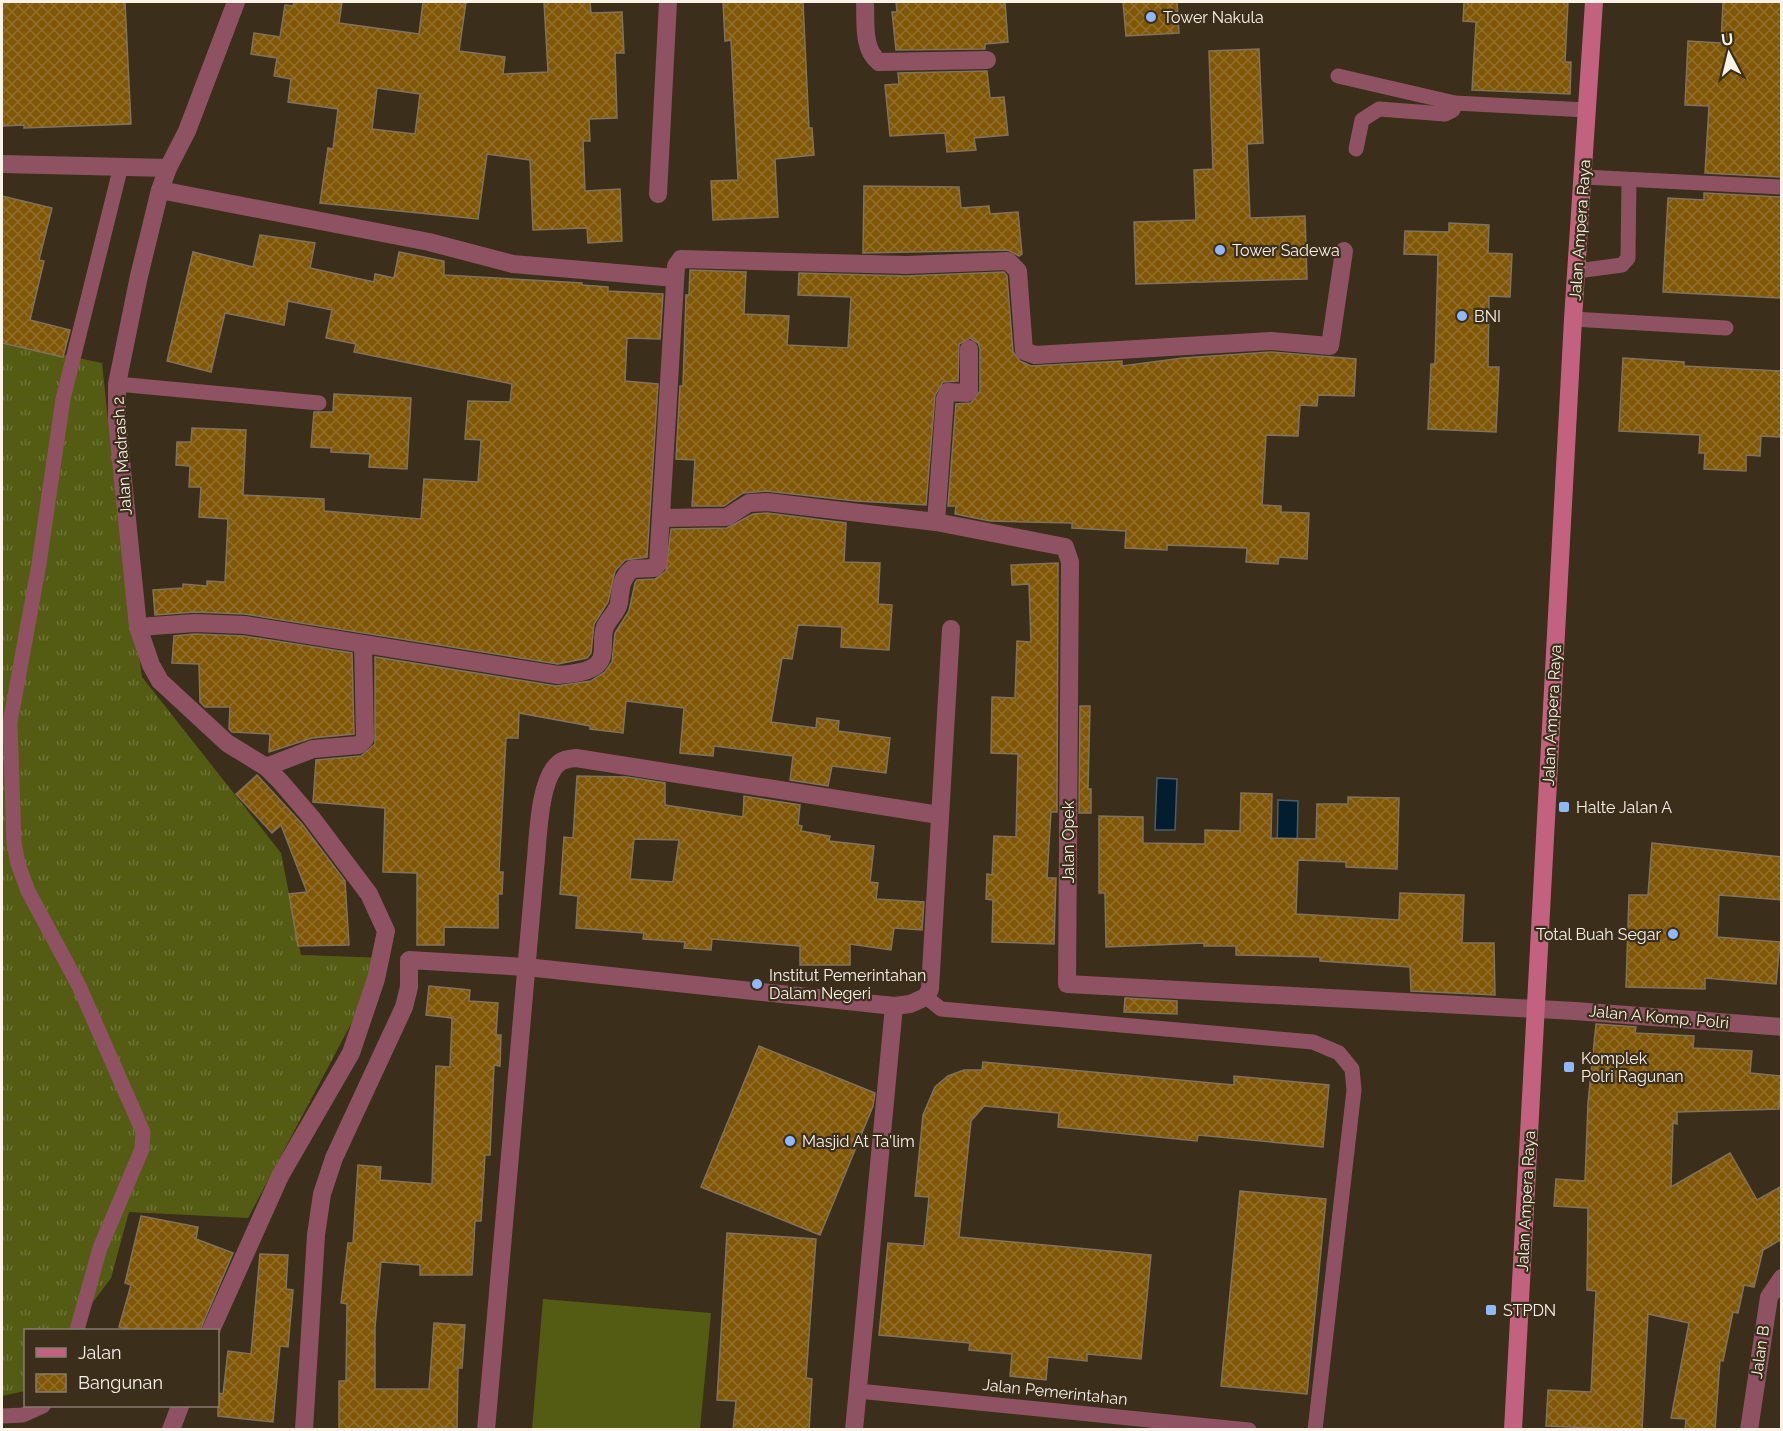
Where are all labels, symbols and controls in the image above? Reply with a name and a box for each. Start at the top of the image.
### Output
place label: Tower Nakula [1163,8,1264,27]
marker: Tower Nakula [1144,10,1158,24]
north arrow [1699,24,1759,84]
text: U [1720,29,1734,50]
street label: Jalan Ampera Raya [1566,159,1594,301]
place label: Tower Sadewa [1232,241,1340,260]
marker: Tower Sadewa [1213,243,1227,257]
place label: BNI [1474,307,1501,326]
marker: BNI [1455,309,1469,323]
street label: Jalan Madrash 2 [108,396,136,516]
street label: Jalan Ampera Raya [1539,644,1565,786]
place label: Halte Jalan A [1576,798,1672,817]
street label: Jalan Opek [1059,800,1078,883]
marker: Halte Jalan A [1557,800,1571,814]
place label: Total Buah Segar [1536,925,1661,944]
marker: Total Buah Segar [1666,927,1680,941]
place label: Institut Pemerintahan Dalam Negeri [769,966,926,1003]
marker: Institut Pemerintahan Dalam Negeri [750,977,764,991]
street label: Jalan A Komp. Polri [1588,1001,1730,1033]
place label: Komplek Polri Ragunan [1581,1049,1684,1086]
marker: Komplek Polri Ragunan [1562,1060,1576,1074]
street label: Jalan Ampera Raya [1513,1130,1539,1272]
place label: Masjid At Ta'lim [802,1132,915,1151]
marker: Masjid At Ta'lim [783,1134,797,1148]
place label: STPDN [1503,1301,1556,1320]
marker: STPDN [1484,1303,1498,1317]
street label: Jalan B [1747,1324,1773,1380]
legend [24,1329,219,1407]
text: Jalan [78,1342,122,1363]
text: Bangunan [78,1372,163,1393]
street label: Jalan Pemerintahan [981,1375,1129,1409]

